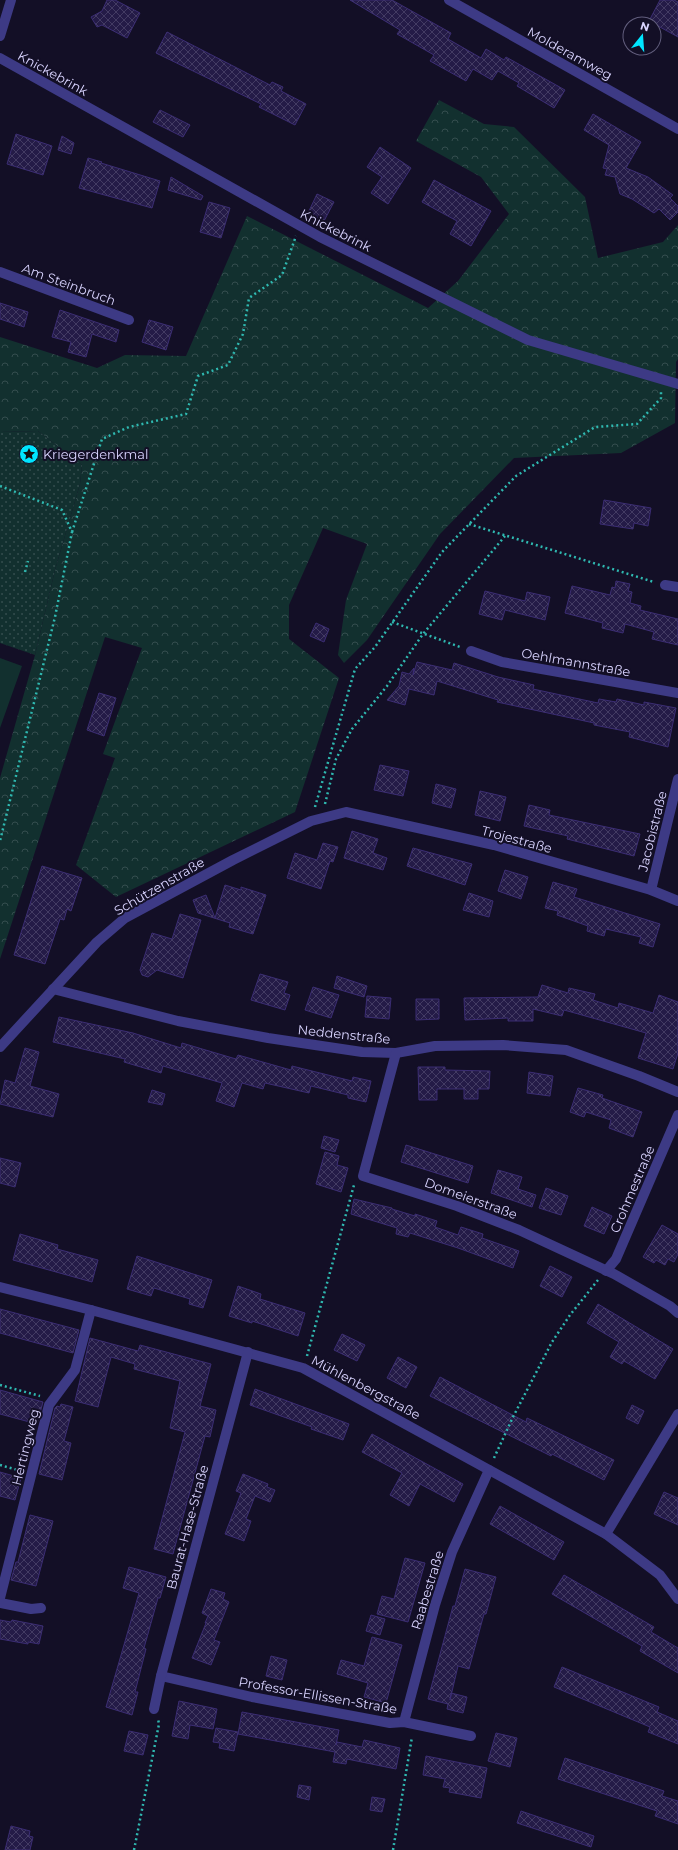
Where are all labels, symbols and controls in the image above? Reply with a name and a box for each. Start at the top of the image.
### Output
north arrow [622,16,662,56]
text: N [639,18,651,34]
street label: Molderamweg [525,23,615,83]
street label: Knickebrink [15,47,91,99]
street label: Knickebrink [298,205,375,255]
street label: Am Steinbruch [20,260,118,308]
place icon: Kriegerdenkmal [18,443,40,465]
place label: Kriegerdenkmal [43,446,148,462]
street label: Oehlmannstraße [520,645,632,680]
street label: Jacobistraße [634,789,670,874]
street label: Trojestraße [480,822,554,856]
street label: Schützenstraße [111,854,207,918]
street label: Neddenstraße [297,1021,391,1047]
street label: Crohmestraße [606,1143,658,1235]
street label: Domeierstraße [422,1174,520,1222]
street label: Mühlenbergstraße [309,1351,423,1423]
street label: Hertingweg [8,1407,42,1487]
street label: Baurat-Hase-Straße [163,1463,211,1591]
street label: Raabestraße [407,1548,447,1631]
street label: Professor-Ellissen-Straße [237,1673,399,1717]

